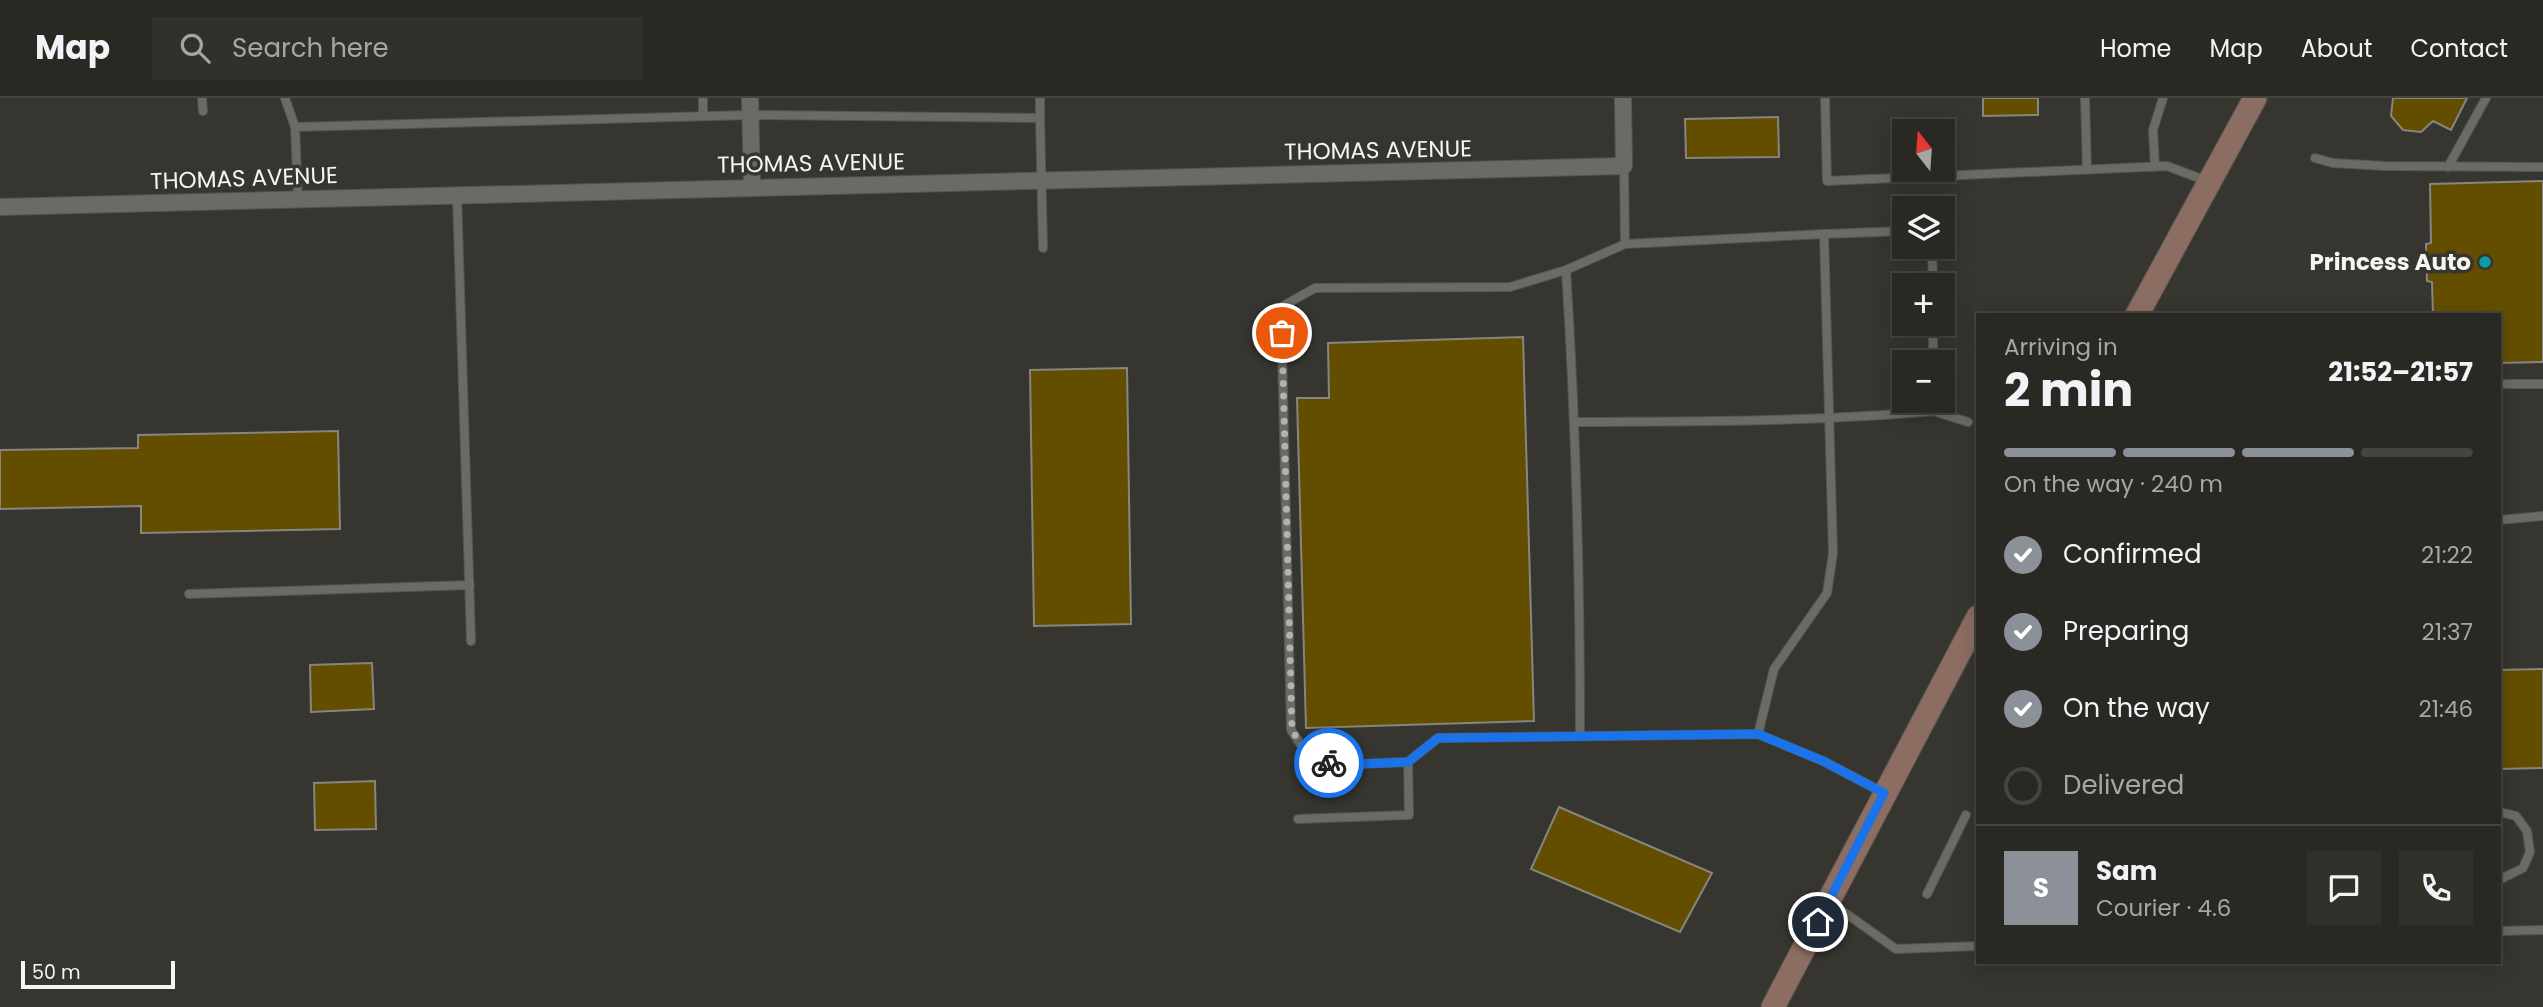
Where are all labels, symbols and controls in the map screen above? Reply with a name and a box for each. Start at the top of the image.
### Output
search box [152,17,642,80]
text: Map [35,24,110,71]
icon: search [176,29,214,67]
text: Search here [232,30,389,66]
text: Home [2100,32,2172,65]
text: Map [2210,32,2263,65]
text: About [2301,32,2372,65]
text: Contact [2410,32,2508,65]
north arrow [1892,119,1955,182]
map controls [1892,119,1955,413]
street label: THOMAS AVENUE [1284,132,1472,168]
street label: THOMAS AVENUE [717,145,905,181]
street label: THOMAS AVENUE [150,159,338,197]
button: layers [1892,196,1955,259]
place label: Princess Auto [2309,246,2471,278]
marker: Princess Auto [2477,254,2493,270]
button: + [1892,273,1955,336]
pin [1252,303,1312,363]
icon: bag [1263,314,1301,352]
text: Arriving in [2004,331,2118,363]
button: − [1892,350,1955,413]
text: 21:52–21:57 [2328,354,2473,390]
text: 2 min [2004,358,2133,422]
text: On the way · 240 m [2004,468,2223,500]
icon: check [2004,536,2042,574]
text: Confirmed [2063,536,2201,572]
text: 21:22 [2421,539,2473,571]
icon: check [2004,613,2042,651]
text: Preparing [2063,613,2189,649]
text: 21:37 [2421,616,2473,648]
icon: check [2004,690,2042,728]
text: On the way [2063,690,2210,726]
text: 21:46 [2418,693,2473,725]
courier [1294,728,1364,798]
icon: bike [1310,744,1348,782]
text: Delivered [2063,767,2184,803]
button: chat [2307,851,2381,925]
button: phone [2399,851,2473,925]
text: Sam [2096,853,2157,889]
text: S [2033,870,2049,906]
pin [1788,892,1848,952]
text: Courier · 4.6 [2096,892,2231,924]
icon: home [1799,903,1837,941]
scale bar [21,958,175,990]
text: 50 m [32,959,81,986]

